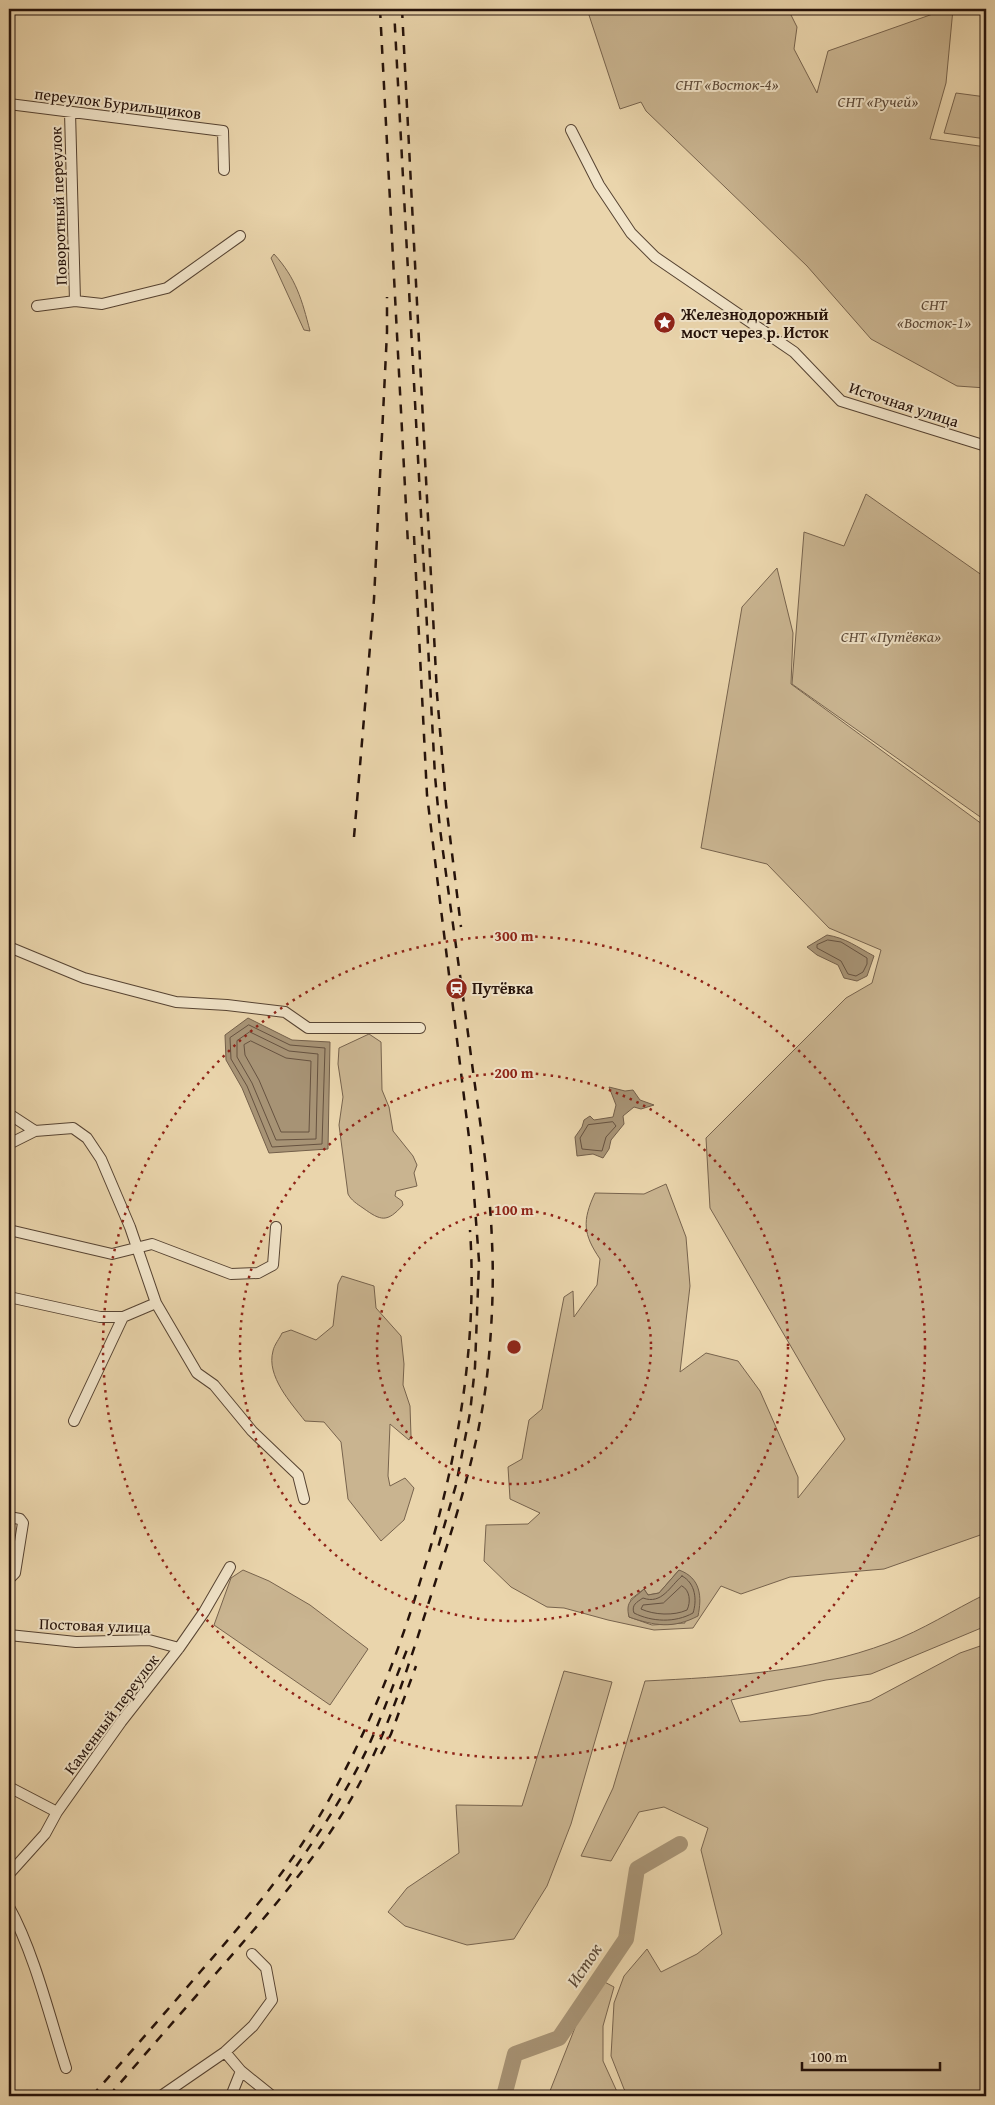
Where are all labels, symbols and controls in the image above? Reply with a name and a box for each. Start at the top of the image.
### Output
park label: СНТ «Восток-4» [675,72,779,96]
street label: переулок Бурильщиков [33,81,203,125]
park label: СНТ «Ручей» [838,89,918,113]
street label: Поворотный переулок [43,126,73,286]
park label: СНТ «Восток-1» [897,292,971,334]
place label: Железнодорожный мост через р. Исток [680,302,829,344]
place icon: Железнодорожный мост через р. Исток [653,311,677,335]
street label: Источная улица [846,375,962,433]
park label: СНТ «Путёвка» [841,624,941,648]
text: 300 m [494,925,534,946]
station icon: Путёвка [444,976,468,1000]
place label: Путёвка [472,976,534,1000]
text: 200 m [494,1062,534,1083]
text: 100 m [494,1199,534,1220]
centre of rings [505,1338,523,1356]
street label: Постовая улица [39,1611,152,1639]
street label: Каменный переулок [58,1648,165,1779]
water label: Исток [559,1937,609,1992]
scale bar [802,2040,940,2072]
text: 100 m [810,2046,848,2067]

